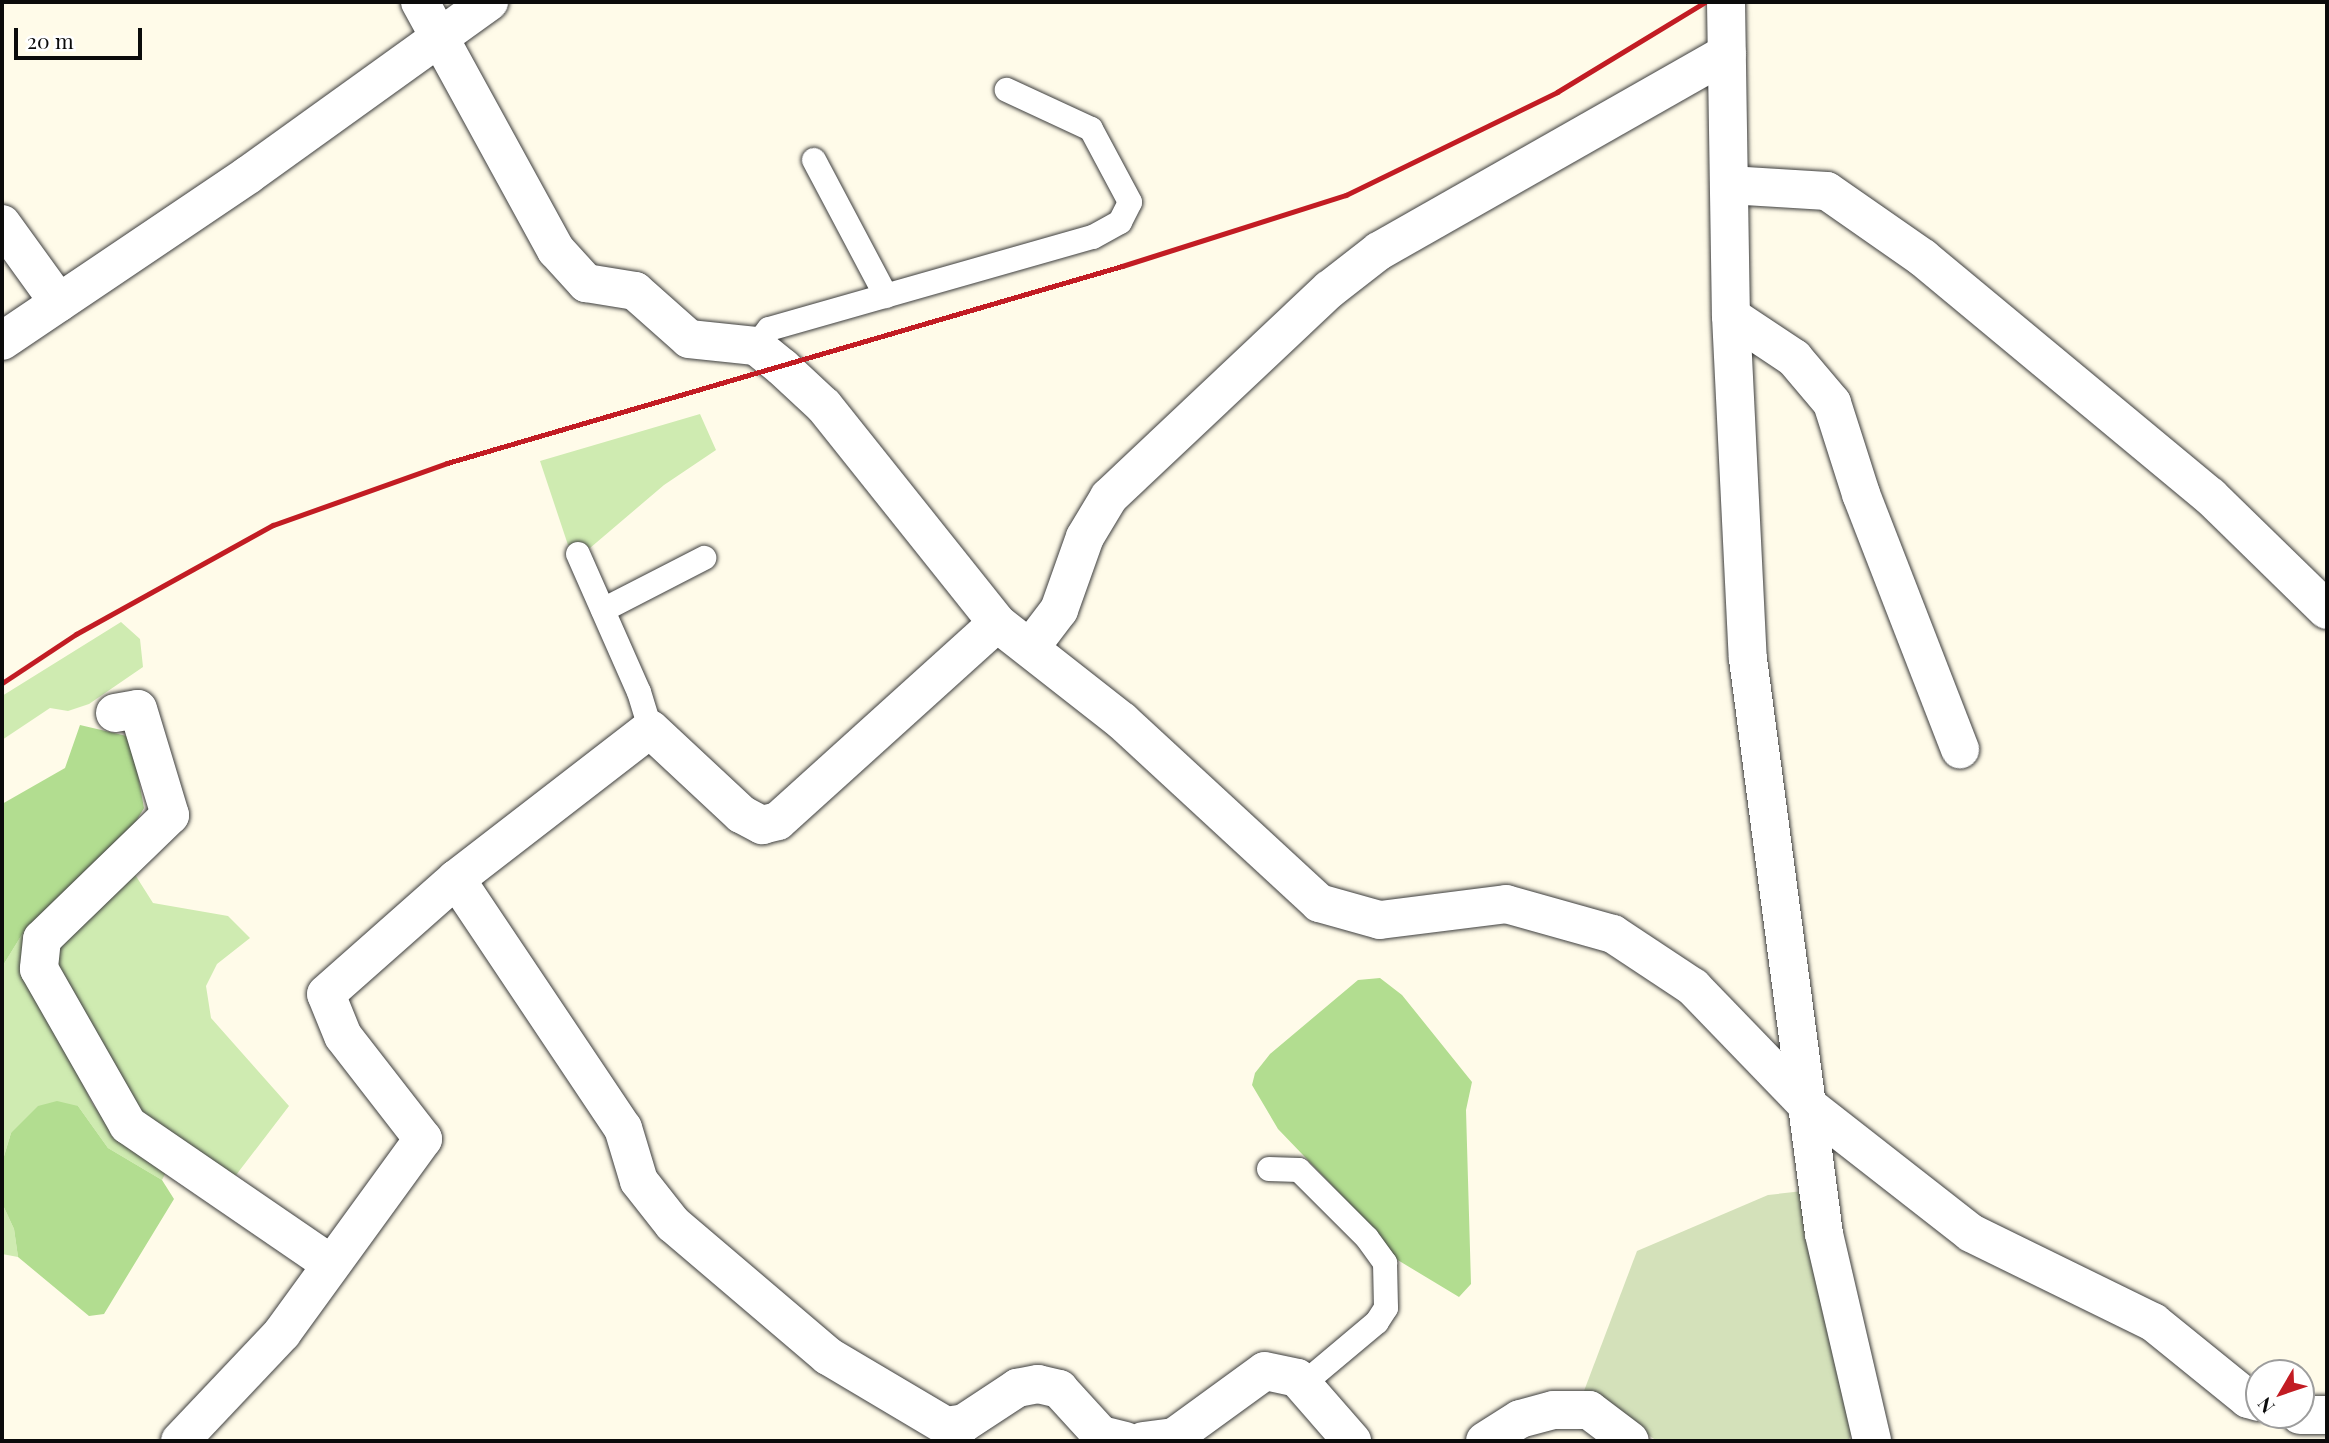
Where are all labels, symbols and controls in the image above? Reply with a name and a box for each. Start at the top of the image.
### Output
scale bar [18,14,145,58]
text: 20 m [27,26,74,54]
north arrow [2245,1359,2315,1429]
text: N [2251,1392,2280,1419]

